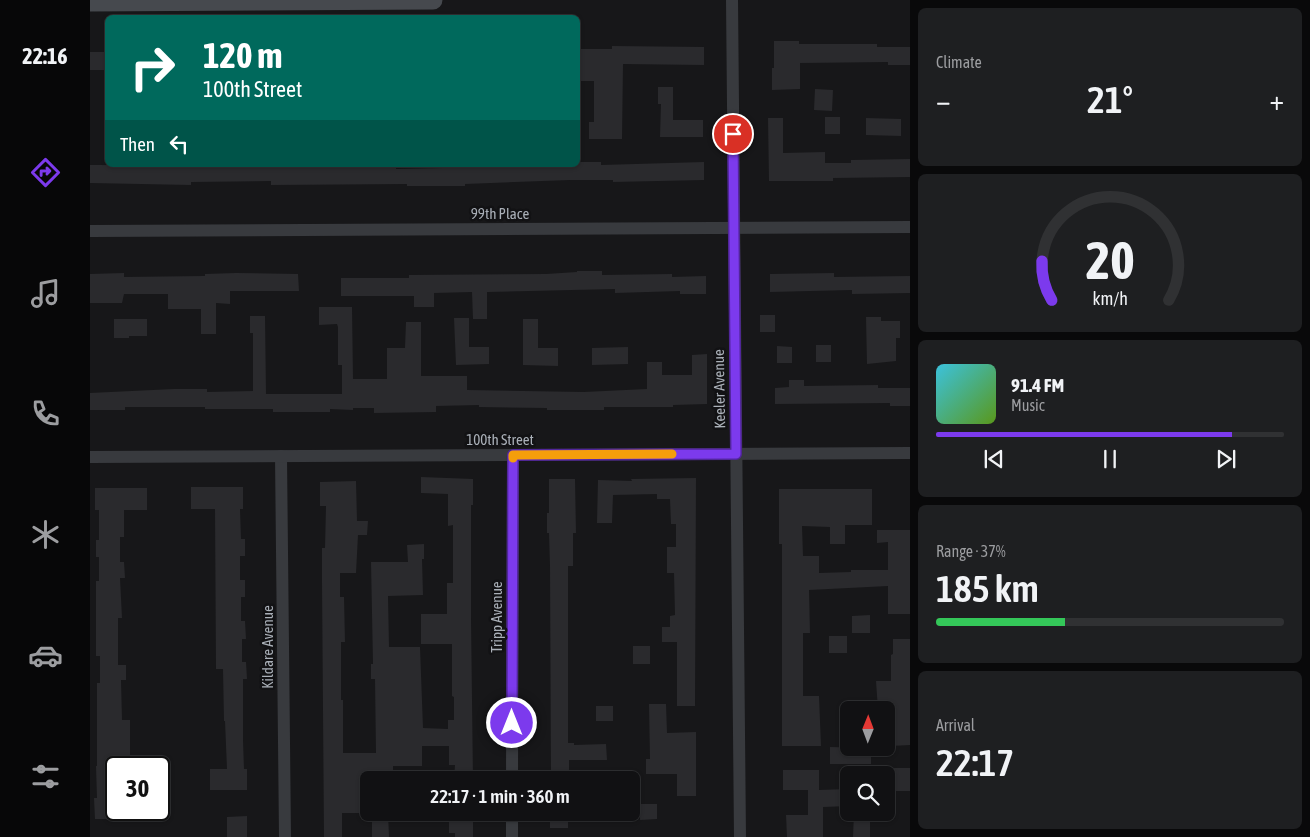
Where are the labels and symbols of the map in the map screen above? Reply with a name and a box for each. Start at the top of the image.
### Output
pin [712,113,754,155]
street label: 99th Place [471,205,529,222]
street label: Keeler Avenue [710,349,728,429]
street label: 100th Street [466,431,534,448]
street label: Tripp Avenue [488,581,505,653]
street label: Kildare Avenue [259,605,276,689]
position arrow [485,696,537,748]
north arrow [840,701,895,756]
speed limit sign: 30 [105,756,170,821]

